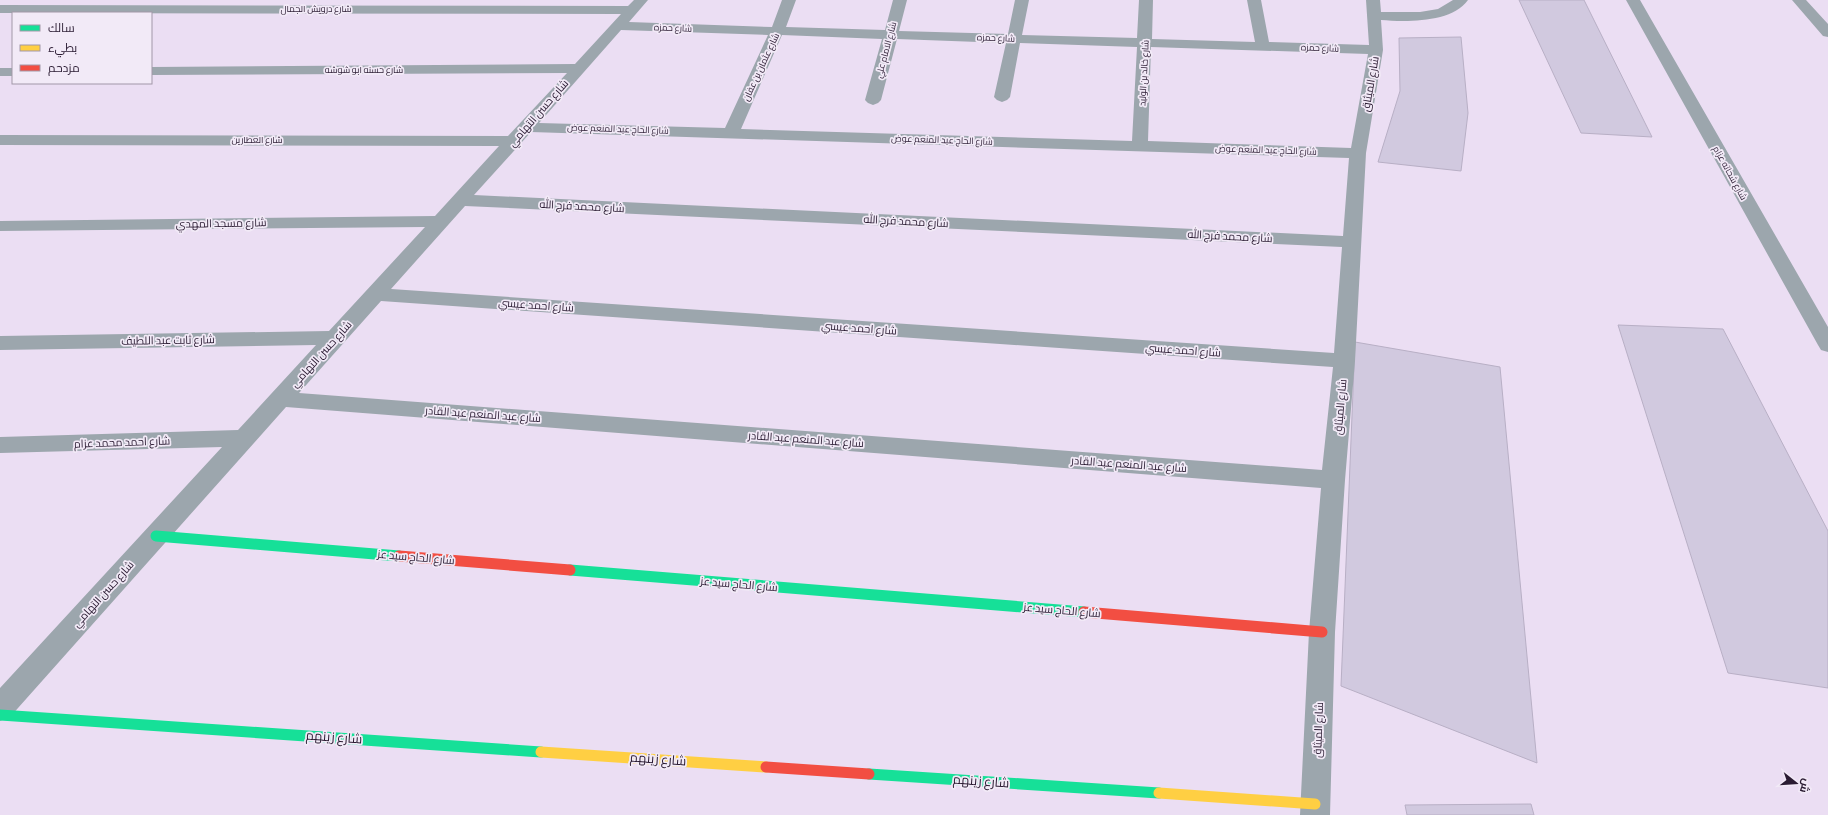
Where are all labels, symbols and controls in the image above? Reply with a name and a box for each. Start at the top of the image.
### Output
street label: شارع درويش الجمال [280,4,352,15]
legend [12,12,152,84]
text: سالك [48,21,75,35]
street label: شارع الامام علي [874,21,900,80]
street label: شارع حمزه [654,22,692,35]
street label: شارع عثمان بن عفان [741,32,782,103]
street label: شارع حمزه [977,32,1015,45]
street label: شارع خالد بن الوليد [1137,40,1152,106]
text: بطيء [48,41,77,58]
street label: شارع حمزه [1301,42,1339,55]
street label: شارع الميثاق [1359,55,1383,113]
text: مزدحم [48,61,80,76]
street label: شارع حسنه ابو شوشه [325,65,403,76]
street label: شارع حسن التهامي [506,77,573,151]
street label: شارع الحاج عبد المنعم عوض [567,122,669,137]
street label: شارع الحاج عبد المنعم عوض [891,133,993,148]
street label: شارع العطارين [232,135,282,146]
street label: شارع الحاج عبد المنعم عوض [1215,143,1317,158]
street label: شارع شحاته عزام [1710,144,1749,202]
street label: شارع محمد فرج الله [539,196,625,216]
street label: شارع محمد فرج الله [863,211,949,231]
street label: شارع مسجد المهدي [175,216,267,233]
street label: شارع محمد فرج الله [1187,226,1273,246]
street label: شارع احمد عيسي [498,296,574,316]
street label: شارع حسن التهامي [288,318,356,392]
street label: شارع احمد عيسي [821,319,897,339]
street label: شارع ثابت عبد اللطيف [121,333,215,349]
street label: شارع احمد عيسي [1145,341,1221,361]
street label: شارع الميثاق [1332,379,1350,436]
street label: شارع عبد المنعم عبد القادر [423,404,541,426]
street label: شارع عبد المنعم عبد القادر [746,429,864,451]
street label: شارع احمد محمد عزام [74,434,171,452]
street label: شارع عبد المنعم عبد القادر [1069,454,1187,476]
street label: شارع الحاج سيد عز [376,548,455,568]
street label: شارع حسن التهامي [70,558,138,632]
street label: شارع الحاج سيد عز [699,575,778,595]
street label: شارع الحاج سيد عز [1022,601,1101,621]
street label: شارع الميثاق [1311,702,1327,758]
street label: شارع زينهم [305,728,363,748]
street label: شارع زينهم [629,750,687,770]
north arrow [1776,763,1816,803]
street label: شارع زينهم [952,772,1010,792]
text: ش [1797,777,1813,794]

